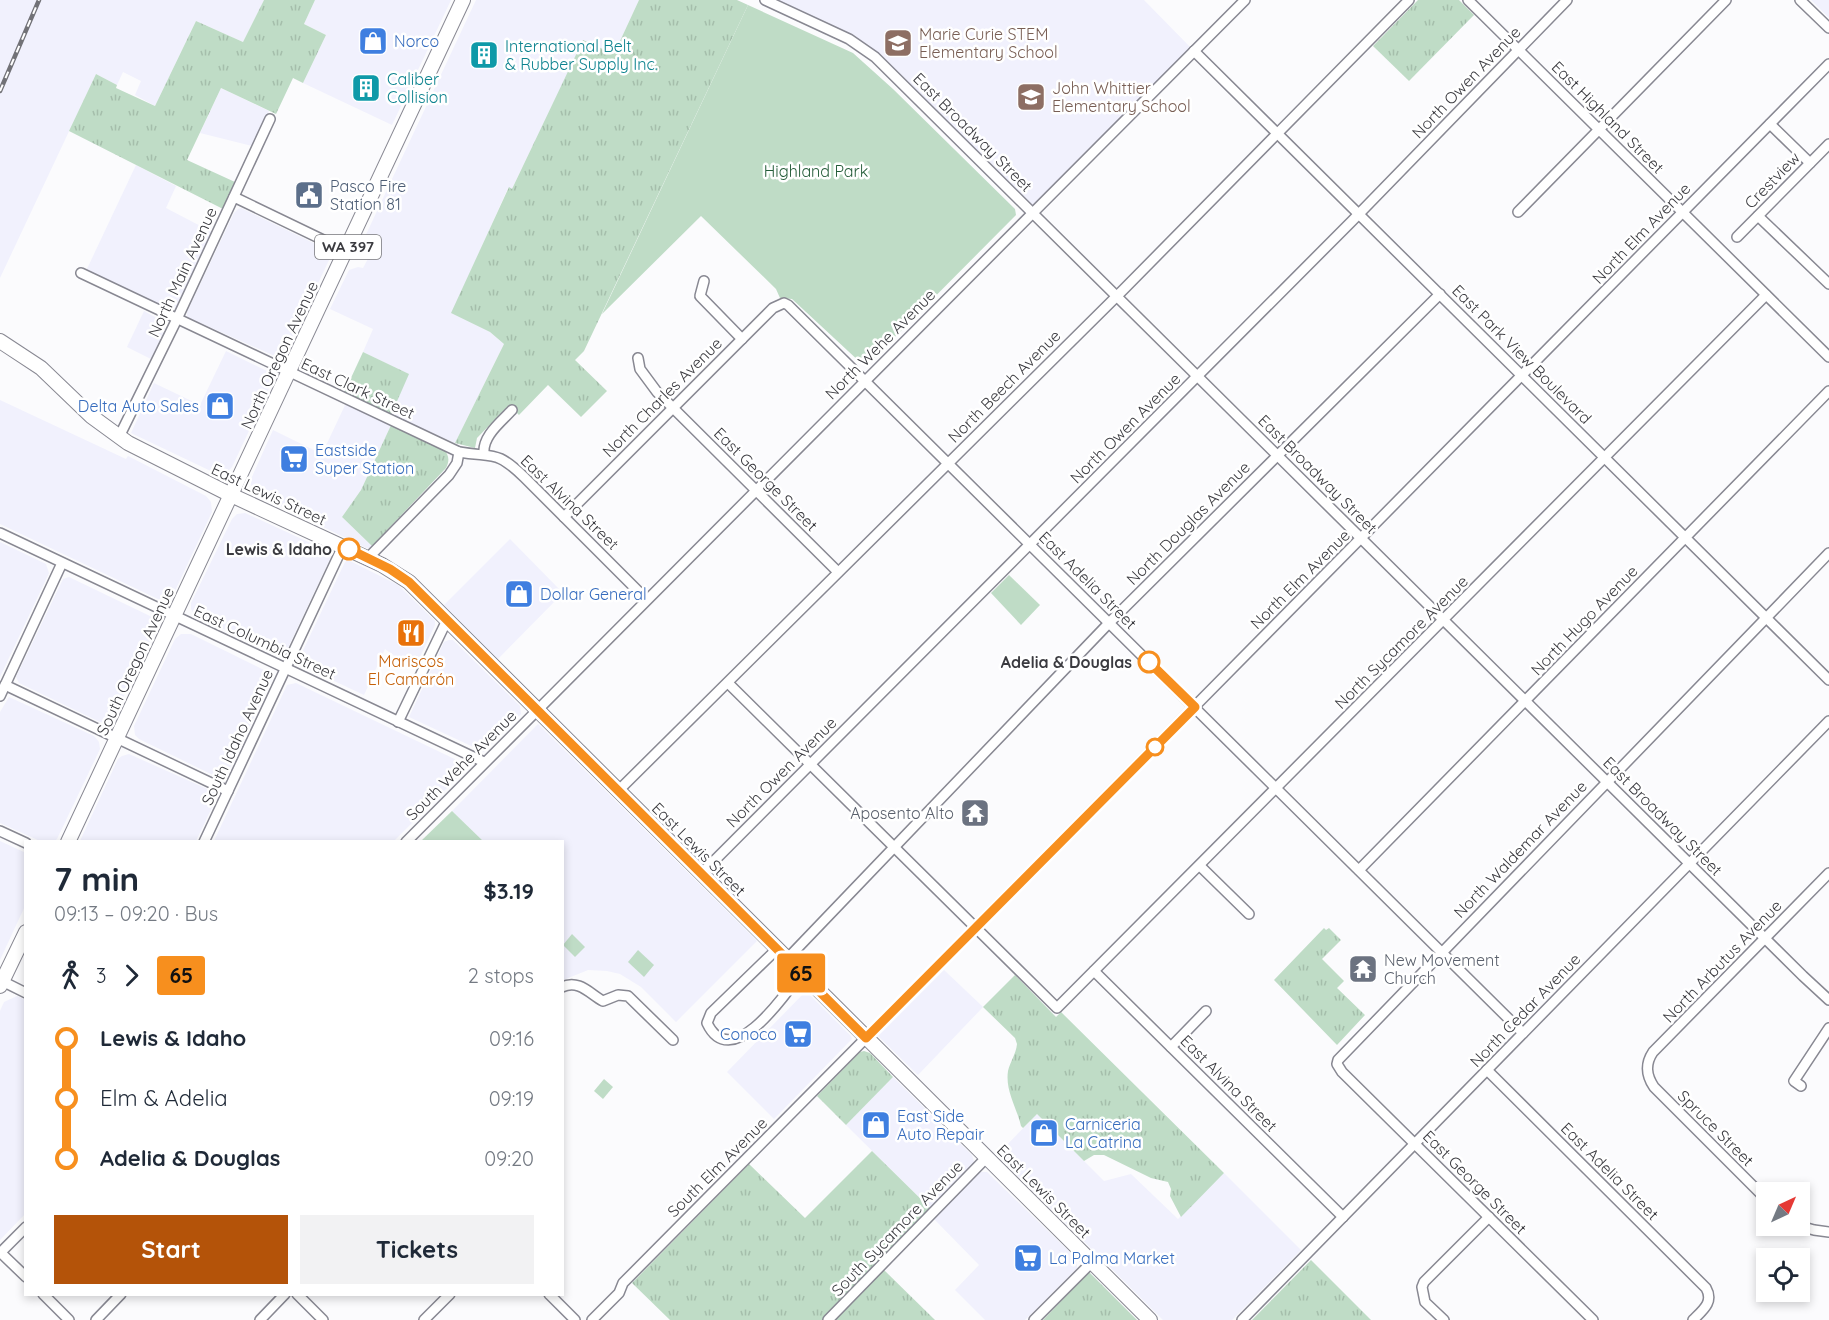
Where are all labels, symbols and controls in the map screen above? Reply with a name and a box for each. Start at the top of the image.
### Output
street label: North Owen Avenue [1407,22,1525,142]
place label: Marie Curie STEM Elementary School [919,24,1058,62]
shop icon: Norco [357,25,389,57]
school or university icon: Marie Curie STEM Elementary School [882,27,914,59]
place label: Norco [394,31,439,51]
place label: International Belt & Rubber Supply Inc. [505,36,658,74]
building icon: International Belt & Rubber Supply Inc. [468,39,500,71]
street label: East Highland Street [1548,57,1668,177]
street label: East Broadway Street [909,68,1037,196]
place label: Caliber Collision [387,69,448,107]
building icon: Caliber Collision [350,72,382,104]
place label: John Whittier Elementary School [1052,78,1191,116]
school or university icon: John Whittier Elementary School [1015,81,1047,113]
street label: Crestview [1740,147,1804,213]
park label: Highland Park [764,161,868,181]
place label: Pasco Fire Station 81 [330,176,406,214]
street label: North Elm Avenue [1588,178,1694,288]
public building icon: Pasco Fire Station 81 [293,179,325,211]
street label: North Main Avenue [143,204,221,340]
road number: WA 397 [315,235,381,259]
street label: North Oregon Avenue [236,278,322,432]
street label: East Park View Boulevard [1448,280,1596,428]
street label: North Wehe Avenue [821,285,939,403]
street label: North Beech Avenue [943,325,1065,447]
street label: North Charles Avenue [598,333,726,461]
street label: East Clark Street [298,353,418,423]
street label: North Owen Avenue [1066,369,1184,487]
shop icon: Delta Auto Sales [204,390,236,422]
place label: Delta Auto Sales [78,396,199,416]
street label: East Broadway Street [1254,410,1382,538]
street label: East George Street [710,423,822,535]
place label: Eastside Super Station [315,440,414,478]
supermarket icon: Eastside Super Station [278,443,310,475]
street label: East Alvina Street [517,450,623,554]
street label: North Douglas Avenue [1122,457,1254,589]
street label: East Lewis Street [208,459,330,529]
street label: North Elm Avenue [1246,525,1354,633]
street label: East Adelia Street [1035,527,1141,633]
marker: Lewis & Idaho [338,538,360,560]
place label: Lewis & Idaho [226,539,332,559]
street label: North Hugo Avenue [1526,561,1642,679]
street label: North Sycamore Avenue [1330,571,1472,713]
shop icon: Dollar General [503,578,535,610]
street label: South Oregon Avenue [92,584,178,738]
place label: Dollar General [540,584,647,604]
street label: East Columbia Street [191,600,339,684]
restaurant icon: Mariscos El Camarón [395,617,427,649]
place label: Mariscos El Camarón [368,651,454,689]
marker: Adelia & Douglas [1138,651,1160,673]
place label: Adelia & Douglas [1001,652,1132,672]
street label: South Idaho Avenue [197,666,277,808]
street label: South Wehe Avenue [402,706,520,824]
street label: North Owen Avenue [722,713,840,831]
unlabelled marker [1146,738,1164,756]
street label: East Broadway Street [1599,752,1727,880]
street label: North Waldemar Avenue [1449,776,1591,922]
temple icon: Aposento Alto [959,797,991,829]
street label: East Lewis Street [648,798,750,900]
place label: Aposento Alto [850,803,954,823]
text: 7 min [54,858,139,899]
text: $3.19 [484,877,534,905]
street label: North Arbutus Avenue [1658,896,1786,1026]
text: 09:13 – 09:20 · Bus [54,901,218,926]
street label: North Cedar Avenue [1466,949,1584,1071]
place label: New Movement Church [1384,950,1500,988]
temple icon: New Movement Church [1347,953,1379,985]
line badge: 65 [774,954,828,992]
icon: walk [54,959,87,992]
icon: forward [115,959,148,992]
text: 65 [789,960,813,986]
text: 65 [169,962,193,988]
text: 3 [96,963,106,988]
text: 2 stops [468,963,534,988]
supermarket icon: Conoco [782,1018,814,1050]
text: Lewis & Idaho [100,1024,246,1052]
place label: Conoco [720,1024,777,1044]
text: 09:16 [489,1026,534,1051]
street label: East Alvina Street [1176,1030,1282,1136]
text: Elm & Adelia [100,1084,228,1112]
text: 09:19 [489,1086,534,1111]
street label: Spruce Street [1674,1086,1758,1170]
place label: East Side Auto Repair [897,1106,984,1144]
shop icon: East Side Auto Repair [860,1109,892,1141]
street label: South Elm Avenue [663,1113,771,1221]
place label: Carniceria La Catrina [1065,1114,1142,1152]
shop icon: Carniceria La Catrina [1028,1117,1060,1149]
street label: East Adelia Street [1557,1118,1663,1224]
street label: East George Street [1419,1126,1531,1238]
street label: East Lewis Street [993,1140,1095,1242]
text: Adelia & Douglas [100,1144,280,1172]
text: 09:20 [484,1146,534,1171]
street label: South Sycamore Avenue [827,1156,967,1300]
north arrow [1756,1182,1810,1236]
map controls [1756,1182,1810,1302]
button: Start [54,1215,288,1284]
button: Tickets [300,1215,534,1284]
supermarket icon: La Palma Market [1012,1242,1044,1274]
place label: La Palma Market [1049,1248,1175,1268]
button: locate [1756,1248,1810,1302]

